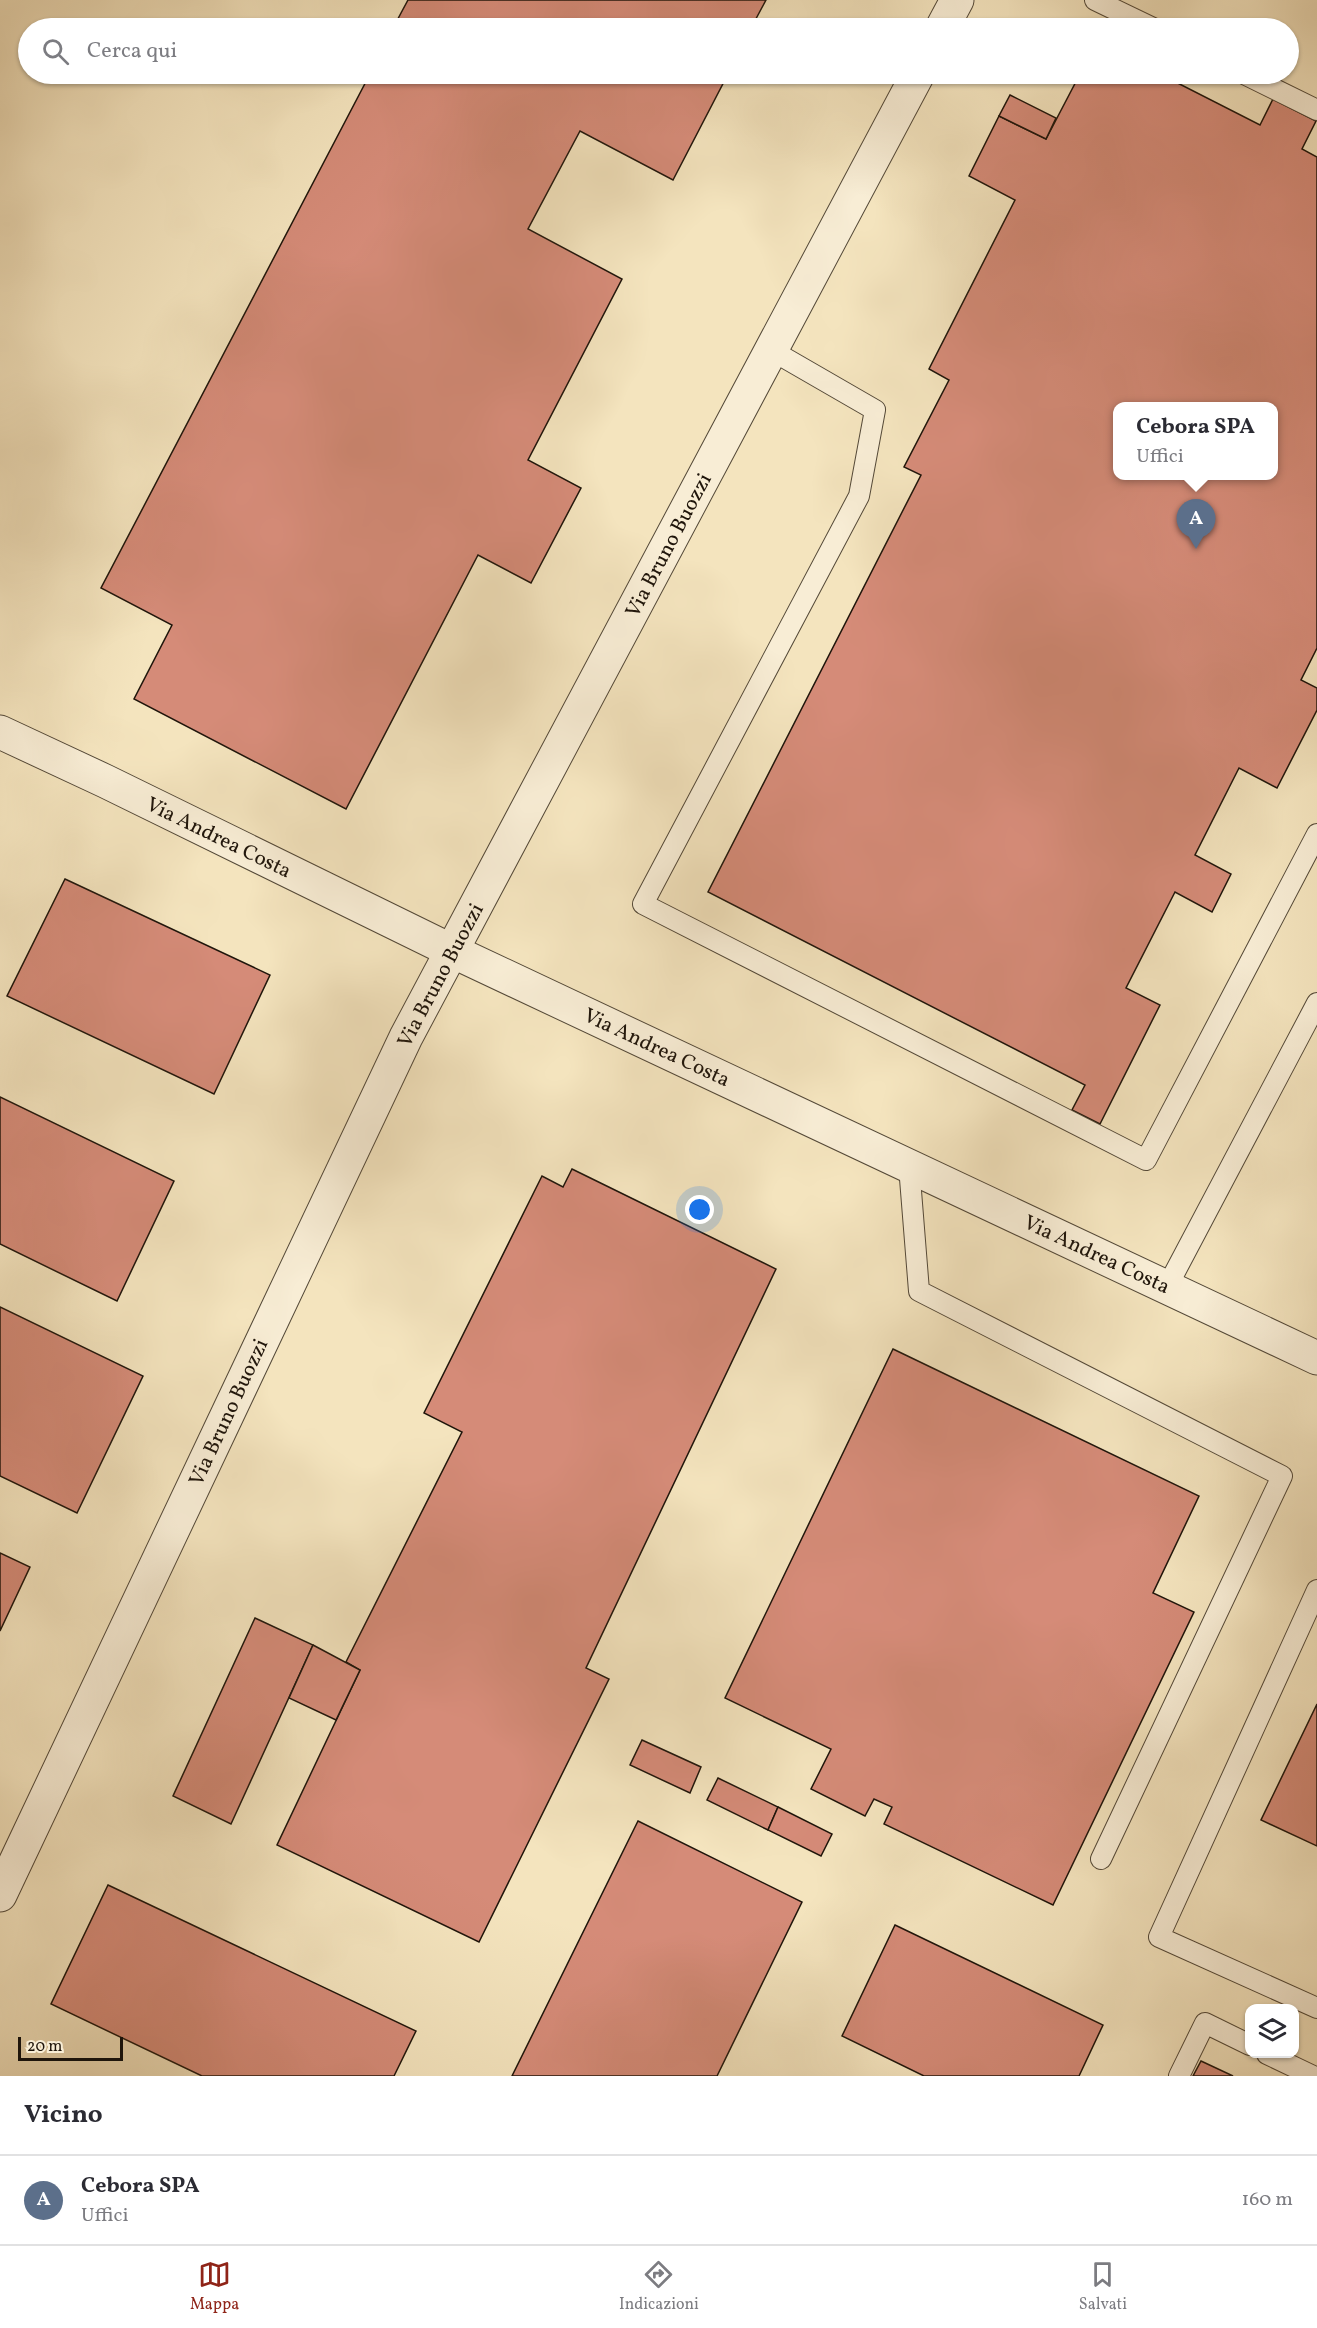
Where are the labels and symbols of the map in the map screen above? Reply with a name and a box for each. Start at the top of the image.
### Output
street label: Via Bruno Buozzi [619,469,720,623]
pin: A [1176,500,1216,549]
street label: Via Andrea Costa [141,791,296,886]
street label: Via Bruno Buozzi [391,899,492,1053]
street label: Via Andrea Costa [578,1002,734,1095]
your location [685,1195,714,1224]
street label: Via Andrea Costa [1018,1209,1174,1302]
street label: Via Bruno Buozzi [183,1334,276,1491]
scale bar [18,2034,123,2062]

